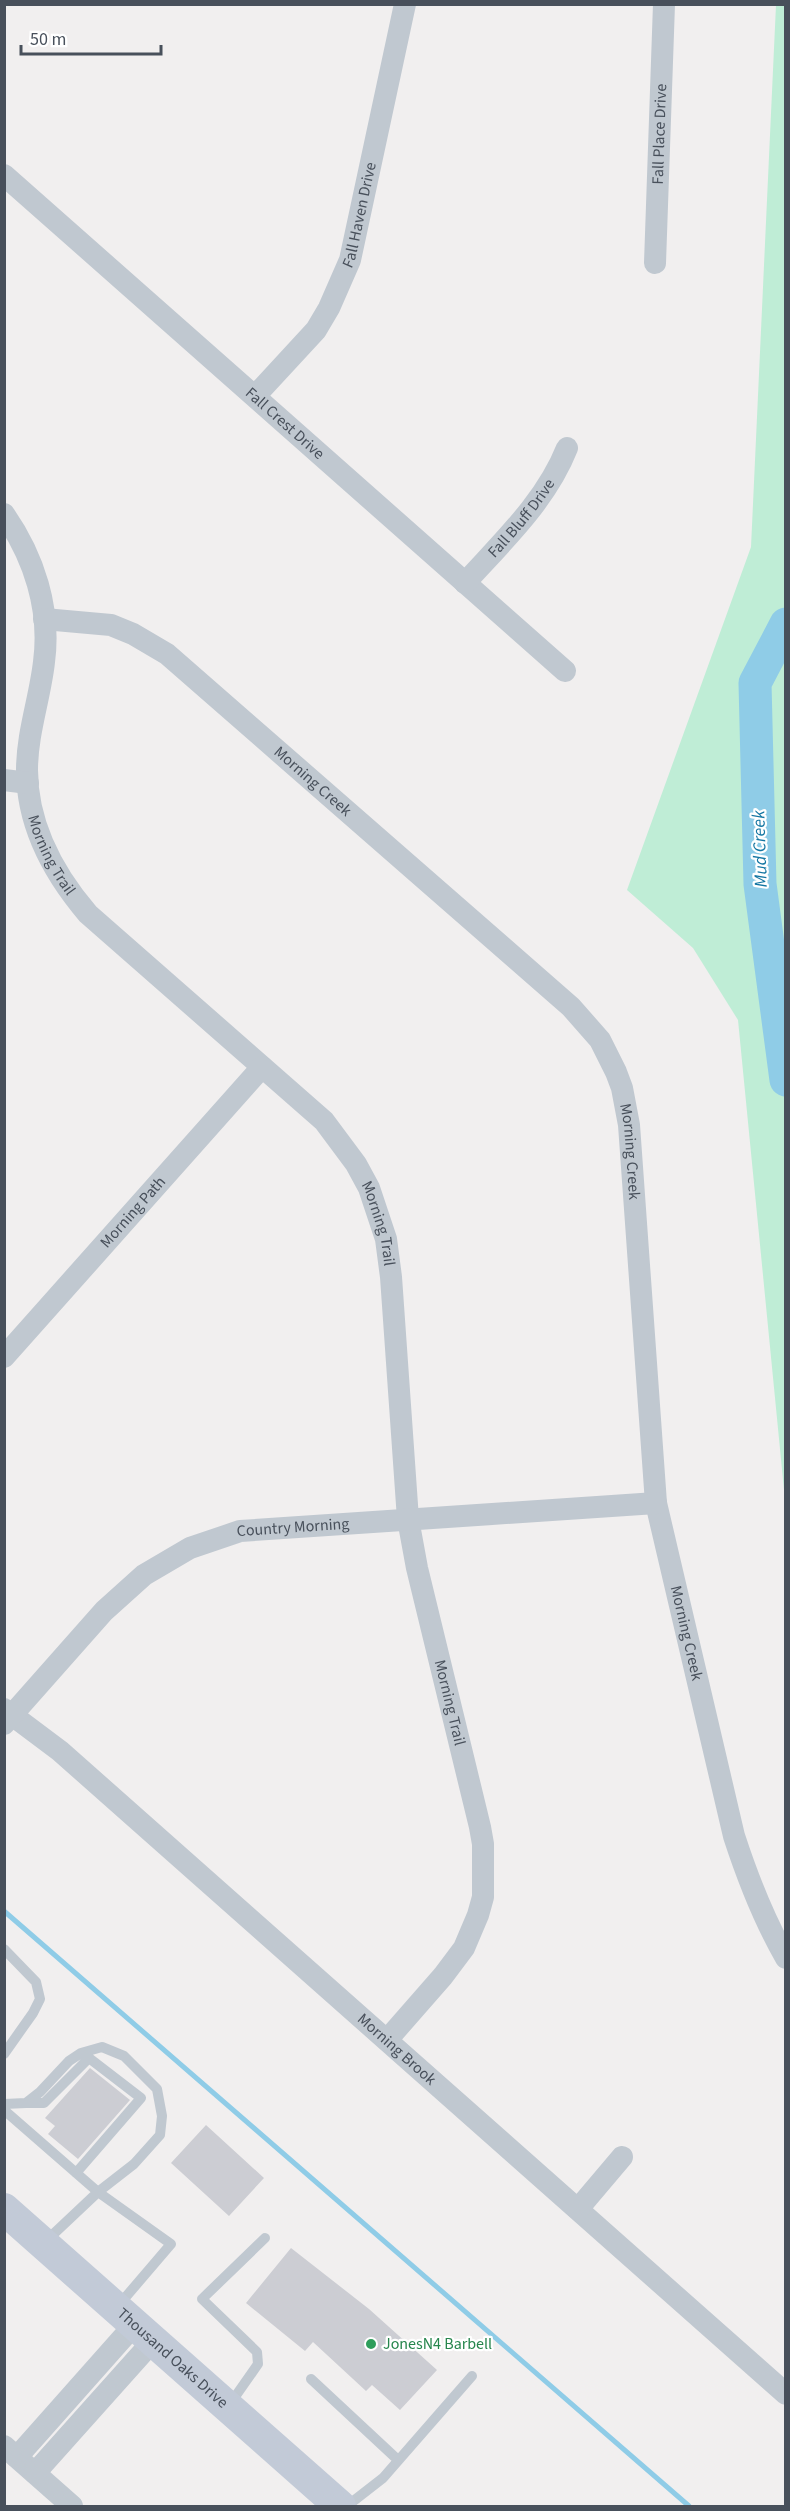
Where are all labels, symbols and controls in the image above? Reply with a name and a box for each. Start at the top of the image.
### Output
scale bar [21,18,160,56]
text: 50 m [30,27,66,52]
street label: Fall Place Drive [647,83,672,185]
street label: Fall Haven Drive [337,160,382,271]
street label: Fall Crest Drive [241,382,329,464]
street label: Fall Bluff Drive [483,474,560,563]
street label: Morning Creek [269,741,357,822]
water label: Mud Creek [746,810,774,888]
street label: Morning Trail [22,812,81,900]
street label: Morning Creek [614,1101,645,1201]
street label: Morning Path [95,1171,171,1253]
street label: Morning Trail [356,1177,400,1267]
street label: Country Morning [236,1513,350,1542]
street label: Morning Creek [665,1583,708,1683]
street label: Morning Trail [429,1657,471,1748]
street label: Morning Brook [353,2008,441,2090]
street label: Thousand Oaks Drive [112,2303,233,2413]
place label: JonesN4 Barbell [383,2333,492,2355]
marker: JonesN4 Barbell [364,2337,378,2351]

